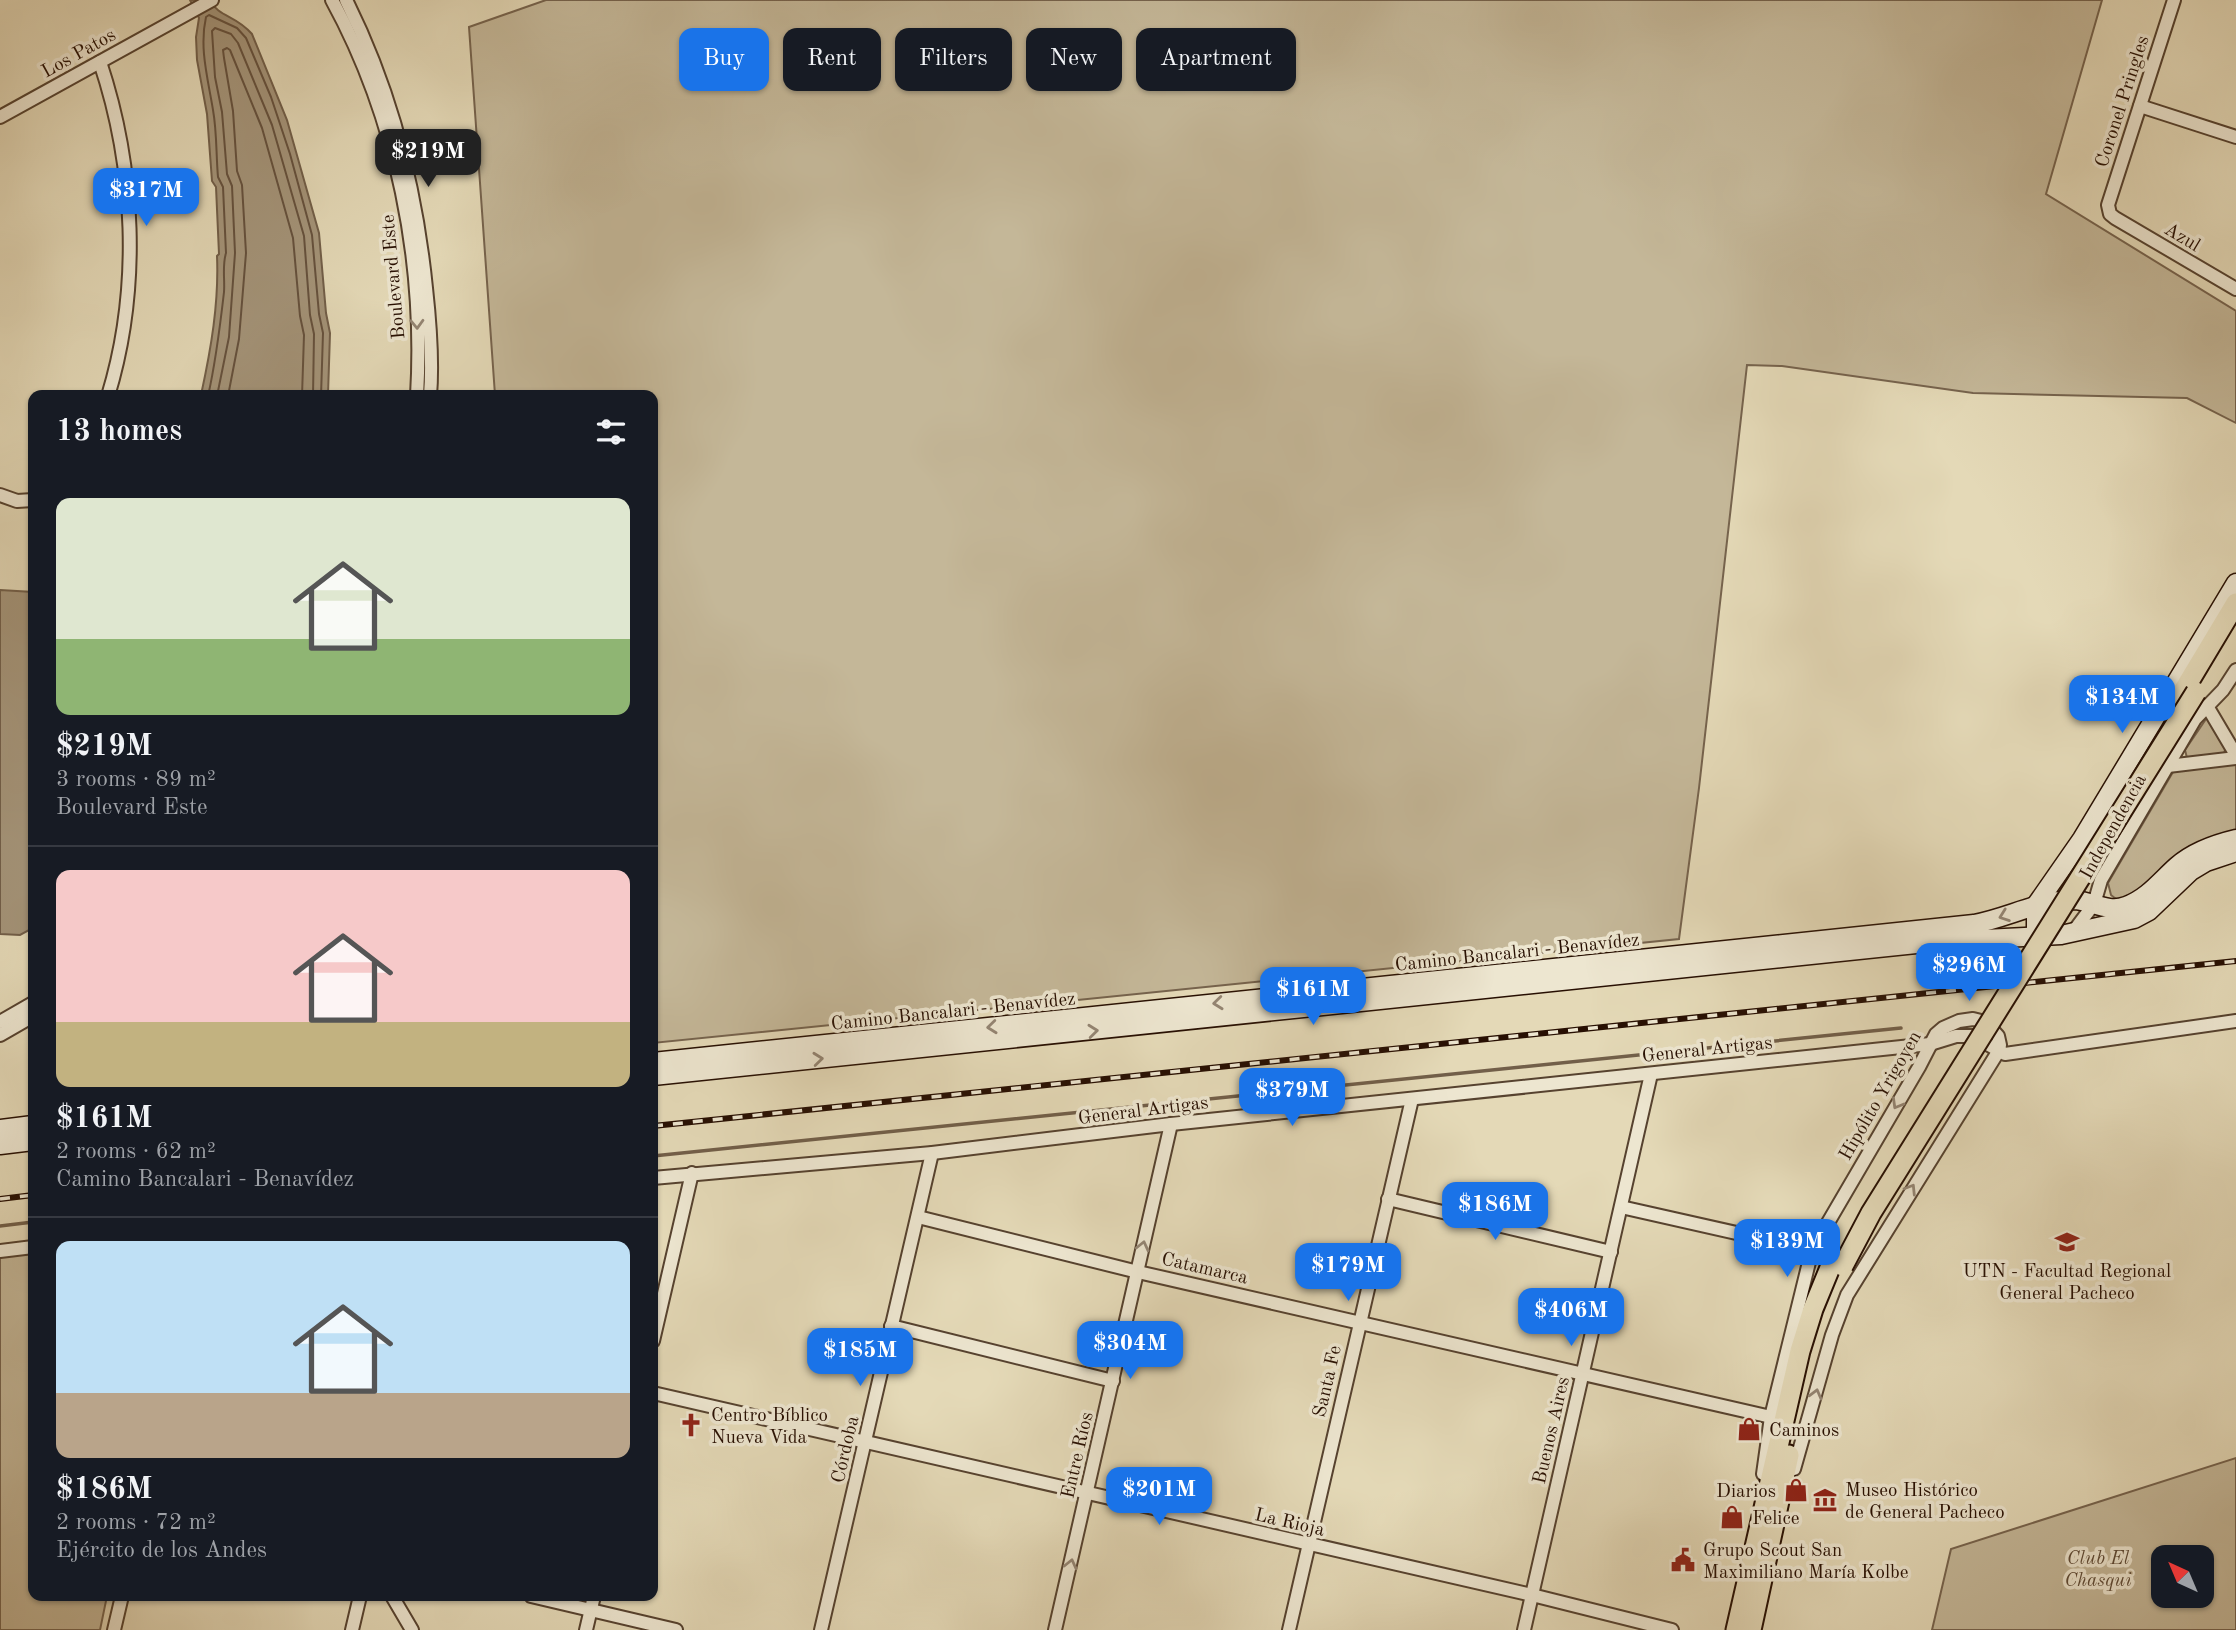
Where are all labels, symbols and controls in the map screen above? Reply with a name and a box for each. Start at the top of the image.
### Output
street label: Los Patos [39,26,119,82]
chip: Buy [679,28,769,91]
chip: Rent [783,28,881,91]
chip: Filters [895,28,1012,91]
chip: New [1026,28,1122,91]
chip: Apartment [1136,28,1296,91]
street label: Coronel Pringles [2093,34,2154,170]
pin: $219M [379,130,477,189]
text: $219M [391,140,465,163]
pin: $317M [97,168,195,228]
text: $317M [109,179,183,202]
street label: Boulevard Este [380,214,409,340]
street label: Azul [2160,220,2203,256]
one-way arrow [409,319,425,329]
icon: filters [592,413,630,451]
text: 13 homes [56,417,182,447]
icon: home [280,543,406,669]
pin: $134M [2073,676,2171,735]
text: $134M [2085,686,2159,709]
text: $219M [56,732,152,762]
text: 3 rooms · 89 m² [56,768,216,791]
street label: Independencia [2078,771,2151,883]
text: Boulevard Este [56,796,208,819]
one-way arrow [1998,908,2010,922]
icon: home [280,915,406,1041]
street label: Camino Bancalari - Benavídez [1394,931,1641,976]
pin: $296M [1920,944,2018,1003]
text: $296M [1932,954,2006,977]
pin: $161M [1264,968,1362,1027]
text: $161M [1276,978,1350,1001]
street label: Camino Bancalari - Benavídez [830,990,1077,1035]
one-way arrow [1212,996,1224,1011]
one-way arrow [986,1019,997,1034]
one-way arrow [1087,1023,1099,1038]
street label: Hipólito Yrigoyen [1837,1028,1926,1164]
street label: General Artigas [1641,1034,1773,1067]
one-way arrow [812,1052,824,1067]
pin: $379M [1243,1068,1341,1128]
text: $379M [1255,1079,1329,1102]
street label: General Artigas [1077,1094,1209,1129]
one-way arrow [1892,1097,1905,1110]
text: $161M [56,1104,152,1134]
text: 2 rooms · 62 m² [56,1140,216,1163]
text: Camino Bancalari - Benavídez [56,1168,354,1191]
pin: $186M [1446,1182,1544,1242]
one-way arrow [1902,1183,1915,1196]
text: $186M [1458,1193,1532,1216]
pin: $139M [1738,1220,1836,1279]
school or university icon: UTN - Facultad Regional General Pacheco [2053,1228,2081,1256]
text: $139M [1750,1230,1824,1253]
one-way arrow [1135,1240,1150,1252]
pin: $179M [1299,1244,1397,1303]
street label: Catamarca [1159,1250,1250,1289]
text: $179M [1311,1254,1385,1277]
place label: UTN - Facultad Regional General Pacheco [1963,1263,2171,1304]
icon: home [280,1286,406,1412]
pin: $406M [1522,1288,1620,1348]
text: $406M [1534,1299,1608,1322]
pin: $304M [1081,1322,1179,1381]
pin: $185M [811,1328,909,1388]
text: $304M [1093,1332,1167,1355]
text: $185M [823,1339,897,1362]
street label: Santa Fe [1311,1344,1346,1419]
street label: Buenos Aires [1531,1375,1574,1486]
one-way arrow [1808,1388,1822,1400]
place label: Centro Bíblico Nueva Vida [711,1407,828,1448]
street label: Entre Ríos [1059,1410,1098,1501]
church icon: Centro Bíblico Nueva Vida [677,1411,705,1439]
street label: Córdoba [829,1414,864,1485]
shop icon: Caminos [1735,1415,1763,1443]
place label: Caminos [1769,1422,1839,1441]
pin: $201M [1110,1468,1208,1527]
text: $186M [56,1475,152,1505]
shop icon: Diarios [1782,1476,1810,1504]
text: $201M [1122,1478,1196,1501]
place label: Museo Histórico de General Pacheco [1845,1482,2005,1523]
place label: Diarios [1716,1483,1776,1502]
museum icon: Museo Histórico de General Pacheco [1811,1486,1839,1514]
shop icon: Felice [1718,1503,1746,1531]
street label: La Rioja [1253,1506,1327,1541]
place label: Felice [1752,1510,1800,1529]
text: 2 rooms · 72 m² [56,1511,216,1534]
text: Ejército de los Andes [56,1539,267,1562]
place label: Grupo Scout San Maximiliano María Kolbe [1703,1542,1909,1583]
north arrow [2151,1545,2214,1608]
map controls [2151,1545,2214,1608]
public building icon: Grupo Scout San Maximiliano María Kolbe [1669,1546,1697,1574]
park label: Club El Chasqui [2065,1550,2132,1591]
one-way arrow [1063,1558,1077,1570]

